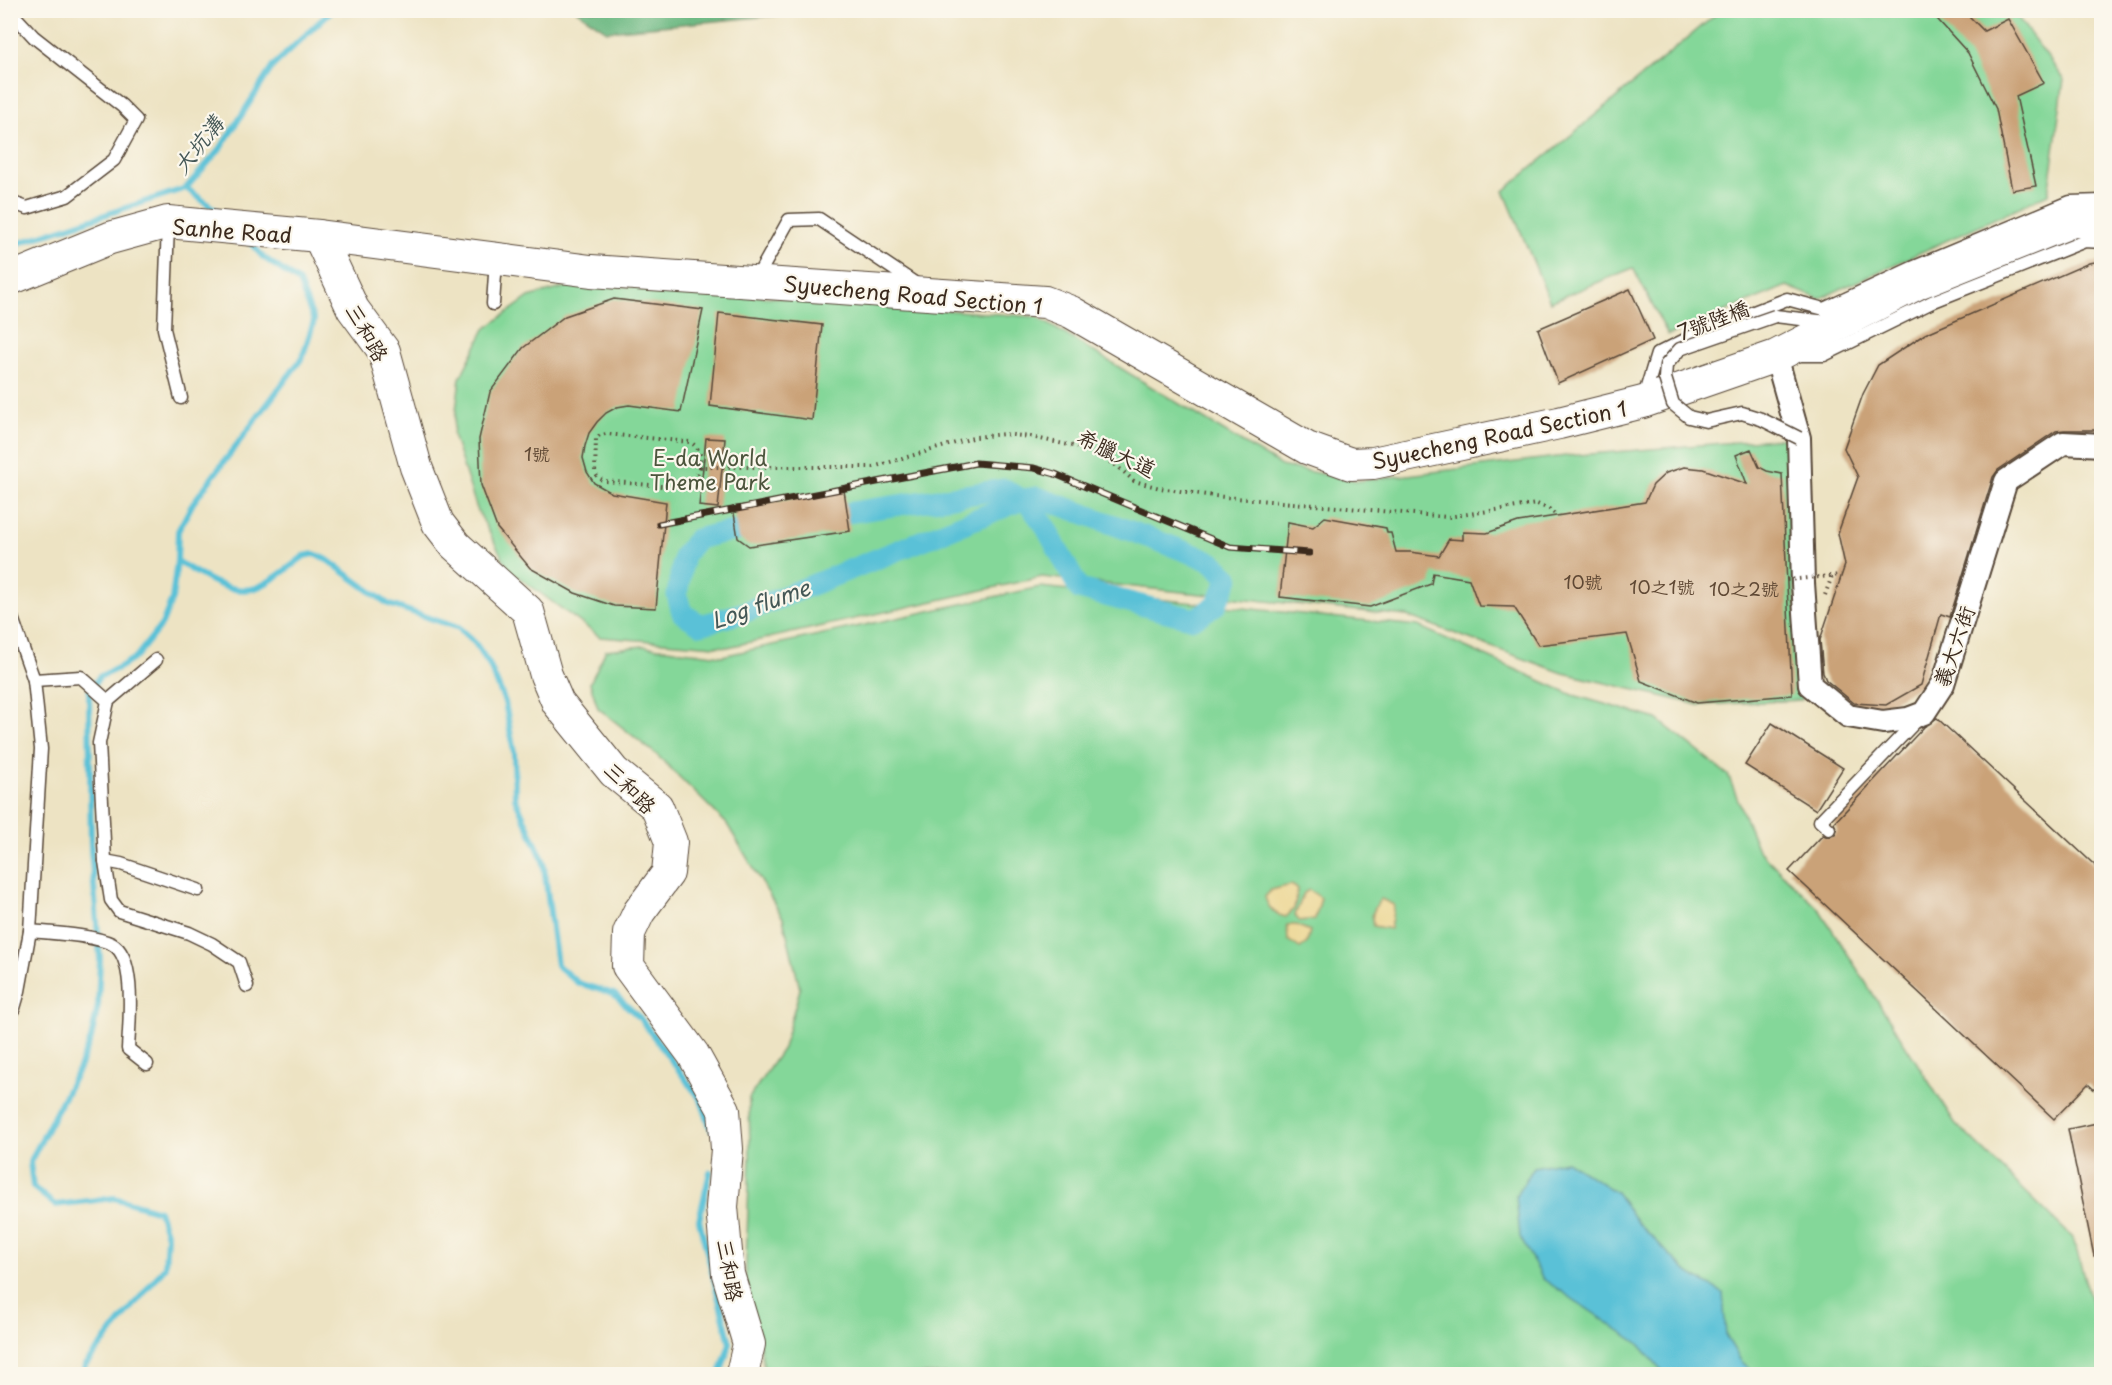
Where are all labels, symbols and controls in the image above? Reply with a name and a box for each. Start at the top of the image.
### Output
water label: 大坑溝 [164,106,232,180]
street label: Sanhe Road [171,210,293,250]
street label: Syuecheng Road Section 1 [782,267,1044,321]
street label: 7號陸橋 [1672,291,1754,347]
street label: 三和路 [338,297,398,367]
street label: Syuecheng Road Section 1 [1368,391,1630,477]
street label: 希臘大道 [1072,420,1162,484]
house number: 1號 [524,440,550,467]
park label: E-da World Theme Park [650,441,770,497]
house number: 10號 [1563,568,1603,595]
water label: Log flume [706,569,815,636]
house number: 10之1號 [1629,573,1695,600]
house number: 10之2號 [1709,575,1779,602]
street label: 義大六街 [1924,601,1982,691]
street label: 三和路 [597,753,665,821]
street label: 三和路 [710,1236,752,1304]

